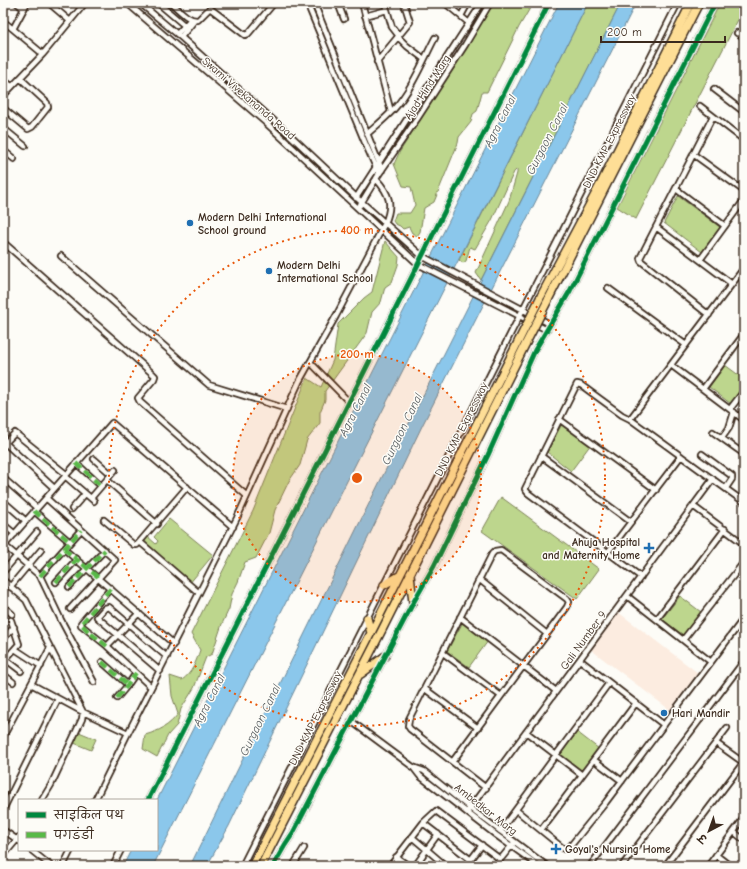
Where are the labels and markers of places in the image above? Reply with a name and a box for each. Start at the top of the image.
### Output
place label: Modern Delhi International School ground [198,211,327,237]
marker: Modern Delhi International School ground [185,218,195,228]
place label: Modern Delhi International School [277,259,373,285]
marker: Modern Delhi International School [264,266,274,276]
centre of rings [350,471,364,485]
place label: Ahuja Hospital and Maternity Home [542,536,641,562]
marker: Ahuja Hospital and Maternity Home [643,542,655,554]
place label: Hari Mandir [672,707,730,720]
marker: Hari Mandir [659,708,669,718]
marker: Goyal's Nursing Home [550,843,562,855]
place label: Goyal's Nursing Home [565,843,671,856]

